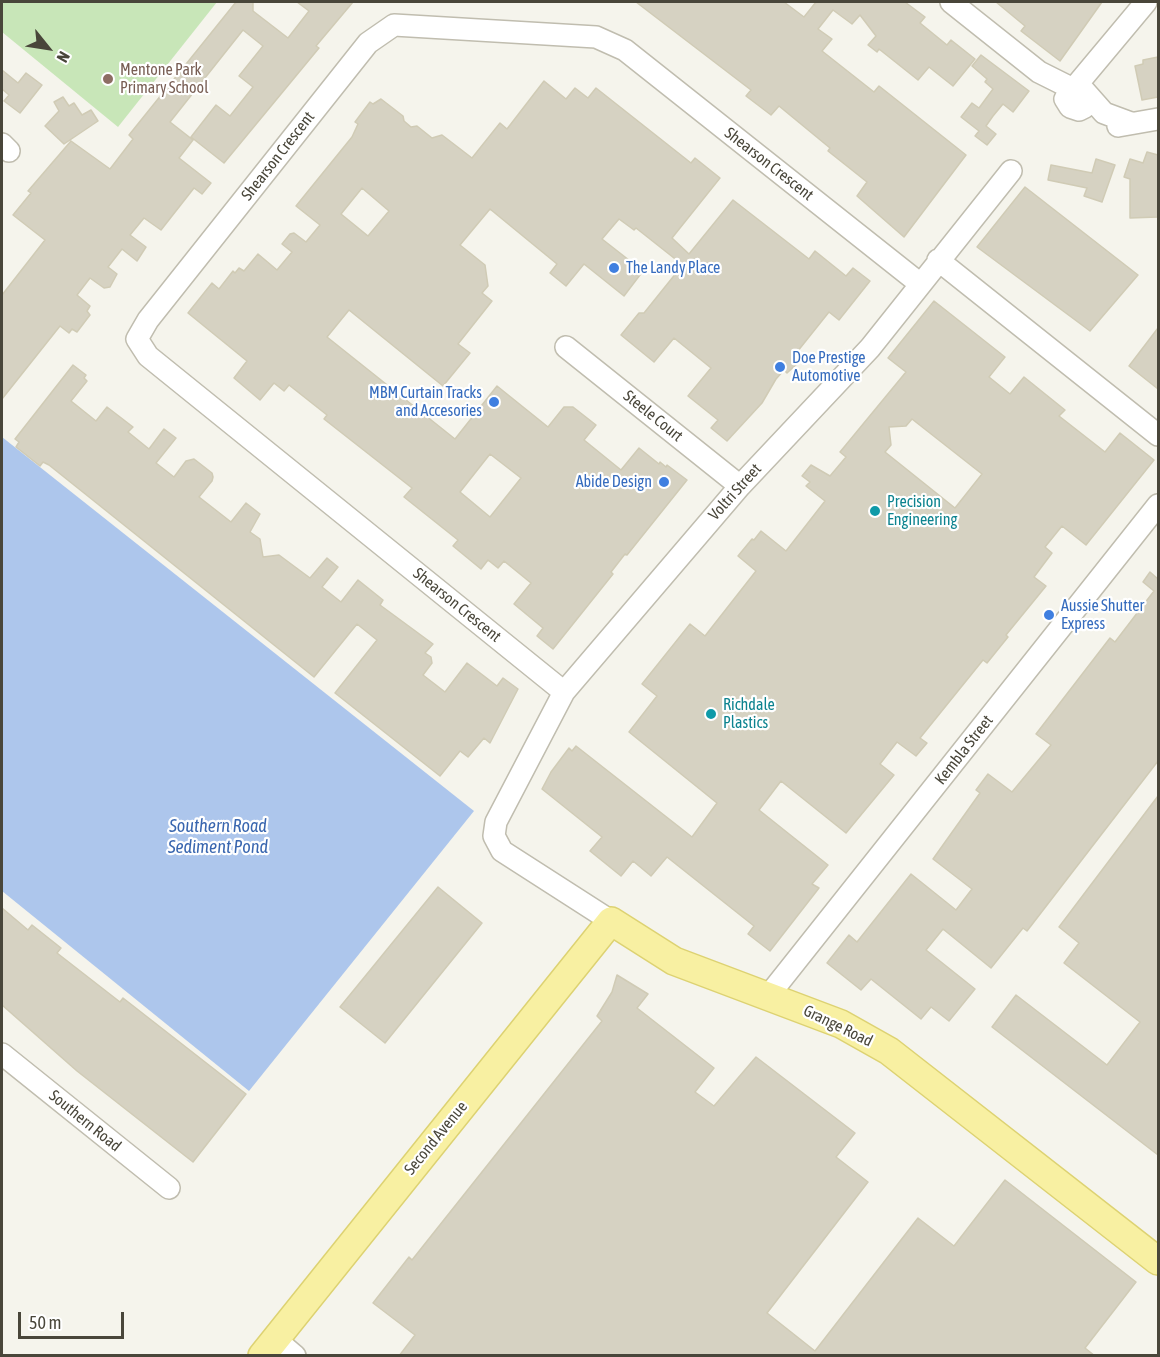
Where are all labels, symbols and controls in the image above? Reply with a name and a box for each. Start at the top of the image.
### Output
north arrow [18,18,78,78]
text: N [53,48,74,66]
place label: Mentone Park Primary School [120,60,208,98]
marker: Mentone Park Primary School [101,72,115,86]
street label: Shearson Crescent [237,108,319,204]
street label: Shearson Crescent [721,123,817,205]
place label: The Landy Place [626,258,720,278]
marker: The Landy Place [607,261,621,275]
place label: Doe Prestige Automotive [792,348,866,386]
marker: Doe Prestige Automotive [773,360,787,374]
place label: MBM Curtain Tracks and Accesories [369,383,482,421]
street label: Steele Court [619,386,687,446]
marker: MBM Curtain Tracks and Accesories [487,395,501,409]
street label: Voltri Street [705,460,765,524]
place label: Abide Design [576,472,652,492]
marker: Abide Design [657,475,671,489]
place label: Precision Engineering [887,492,957,530]
marker: Precision Engineering [868,504,882,518]
street label: Shearson Crescent [409,564,505,646]
place label: Aussie Shutter Express [1061,596,1144,634]
marker: Aussie Shutter Express [1042,608,1056,622]
place label: Richdale Plastics [723,695,775,733]
marker: Richdale Plastics [704,707,718,721]
street label: Kembla Street [931,711,997,789]
water label: Southern Road Sediment Pond [168,815,268,858]
street label: Grange Road [800,1001,876,1051]
street label: Southern Road [45,1086,125,1156]
street label: Second Avenue [400,1097,472,1179]
scale bar [21,1300,128,1338]
text: 50 m [29,1312,61,1333]

